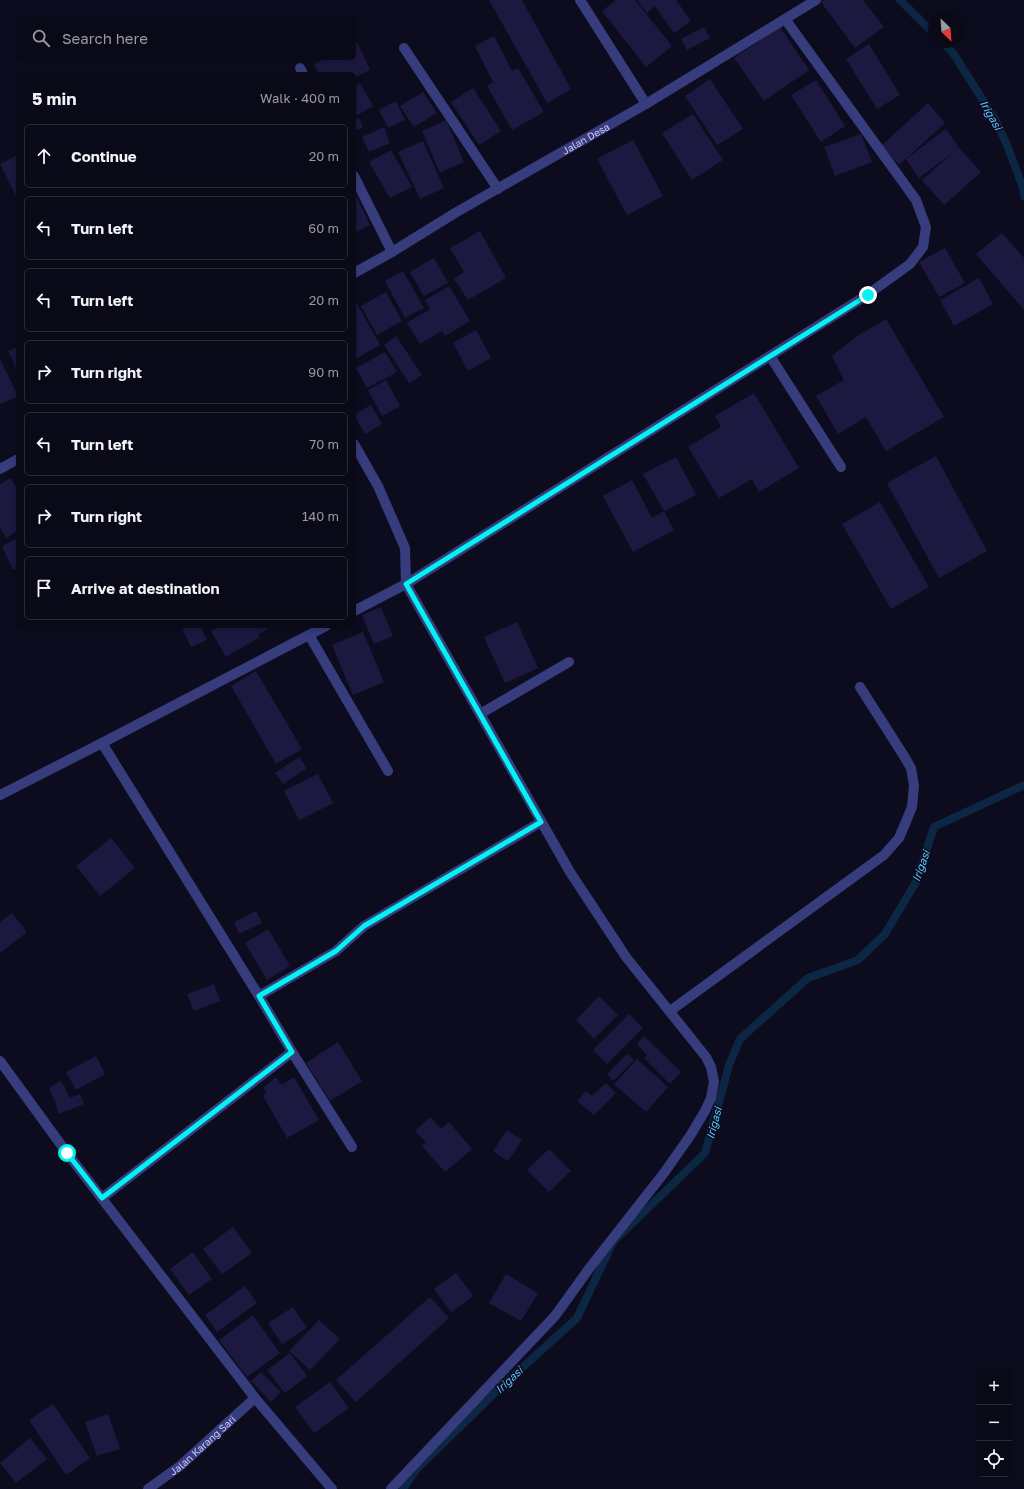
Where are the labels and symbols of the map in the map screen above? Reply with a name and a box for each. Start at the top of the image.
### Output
north arrow [928,12,964,48]
water label: Irigasi [977,97,1006,134]
street label: Jalan Desa [560,120,611,157]
route end [859,286,877,304]
water label: Irigasi [909,846,934,884]
water label: Irigasi [703,1104,725,1140]
route start [58,1144,76,1162]
water label: Irigasi [492,1362,527,1396]
street label: Jalan Karang Sari [167,1413,238,1478]

